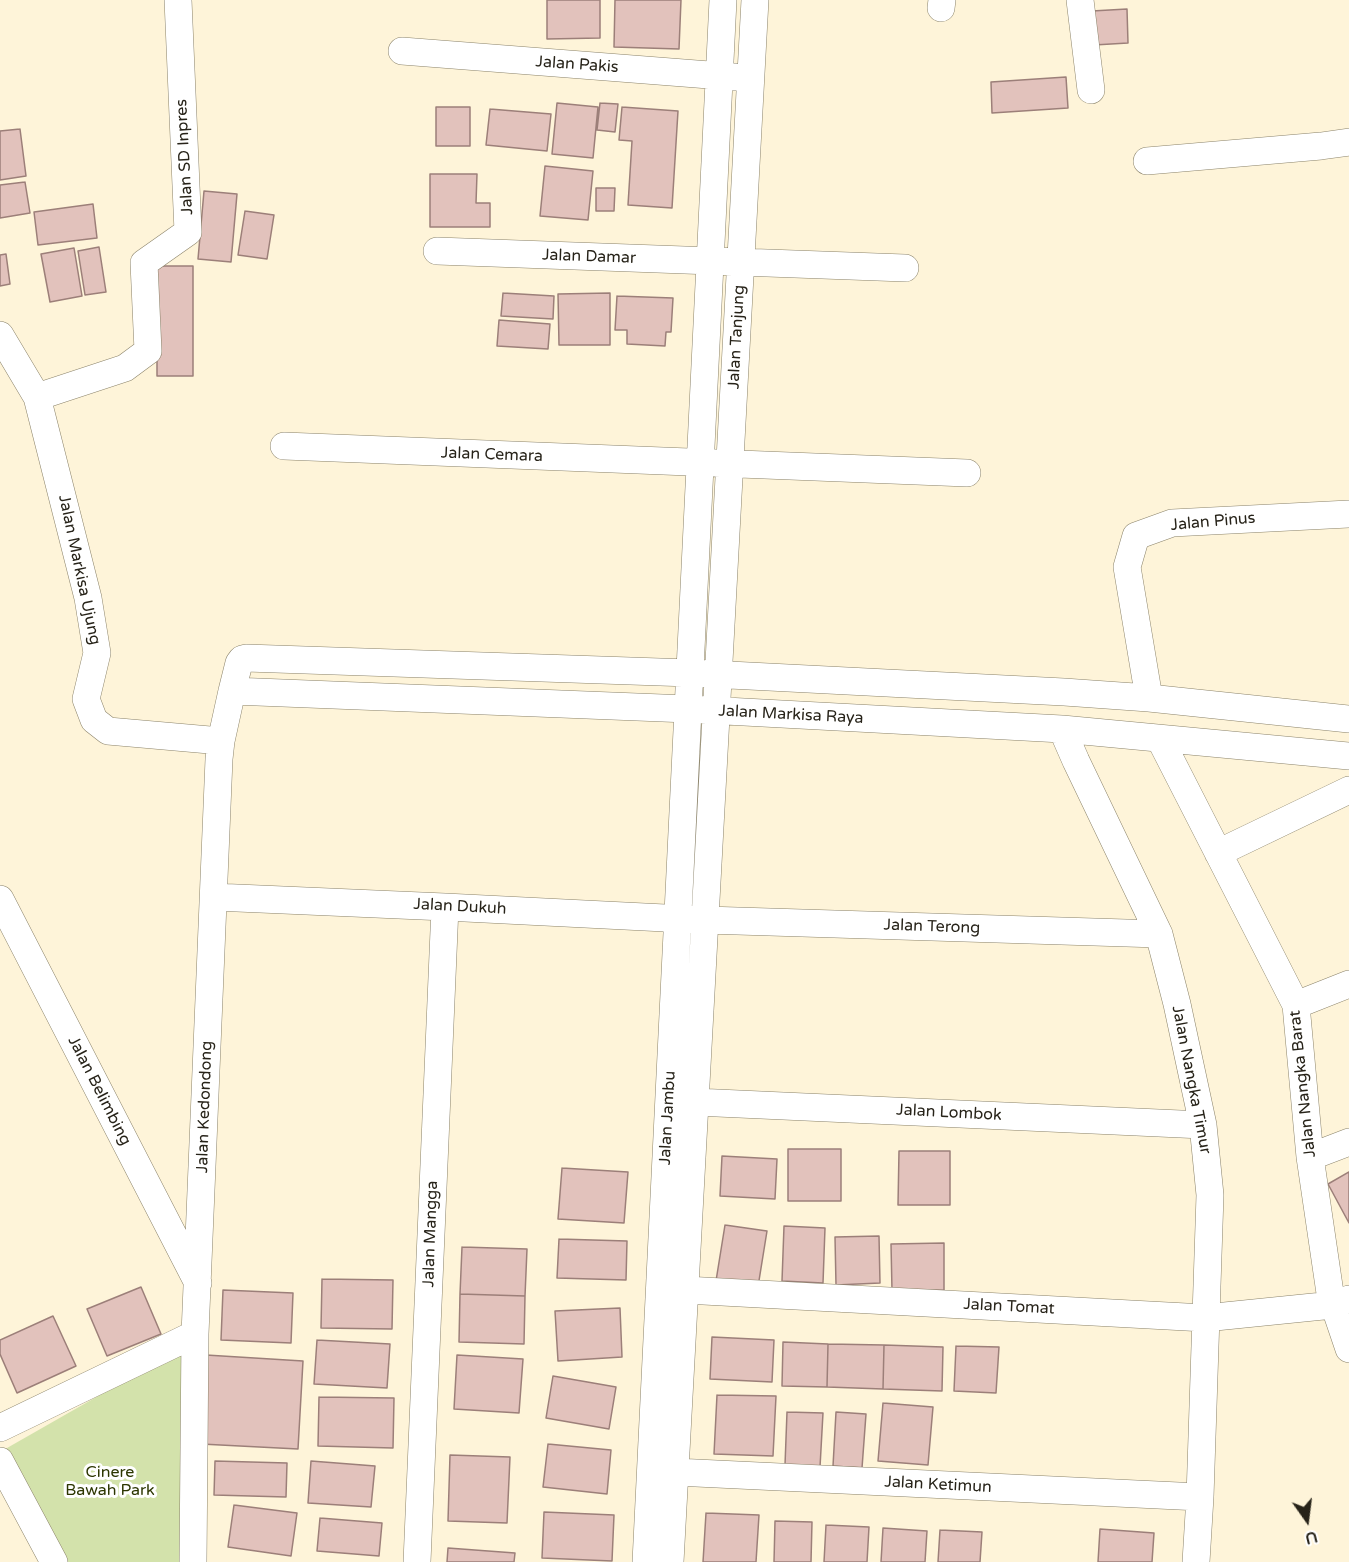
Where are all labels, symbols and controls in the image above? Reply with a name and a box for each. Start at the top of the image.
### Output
street label: Jalan Pakis [535,53,619,77]
street label: Jalan SD Inpres [172,98,198,216]
street label: Jalan Damar [542,246,636,268]
street label: Jalan Tanjung [725,284,749,390]
street label: Jalan Cemara [441,444,543,466]
street label: Jalan Markisa Ujung [54,493,104,647]
street label: Jalan Pinus [1170,509,1256,535]
street label: Jalan Markisa Raya [718,702,864,728]
street label: Jalan Dukuh [413,895,507,919]
street label: Jalan Terong [883,916,981,938]
street label: Jalan Nangka Timur [1167,1004,1215,1156]
street label: Jalan Nangka Barat [1286,1009,1320,1159]
street label: Jalan Belimbing [63,1033,135,1149]
street label: Jalan Kedondong [193,1041,217,1173]
street label: Jalan Jambu [656,1070,680,1166]
street label: Jalan Lombok [896,1101,1002,1125]
street label: Jalan Mangga [420,1180,442,1288]
street label: Jalan Tomat [963,1295,1055,1319]
park label: Cinere Bawah Park [65,1463,155,1501]
street label: Jalan Ketimun [884,1473,992,1497]
north arrow [1277,1490,1337,1550]
text: U [1303,1526,1320,1549]

